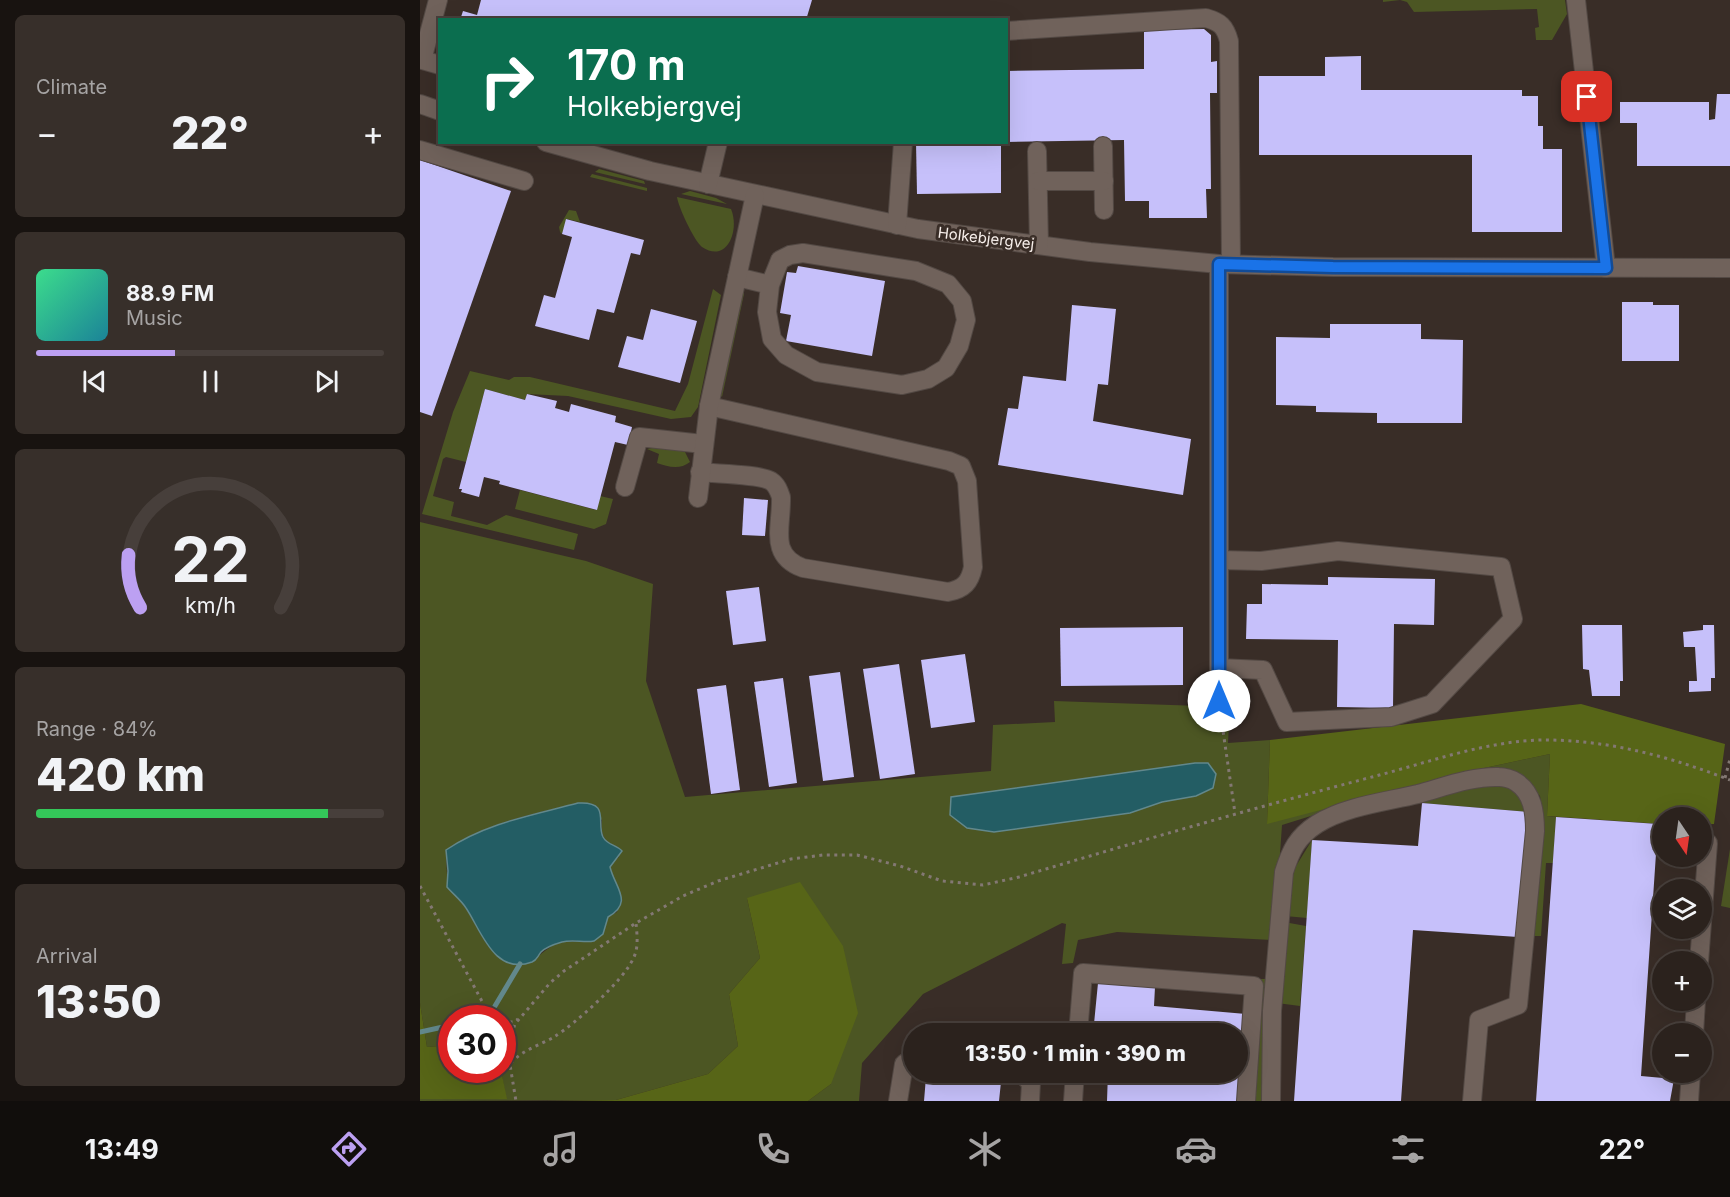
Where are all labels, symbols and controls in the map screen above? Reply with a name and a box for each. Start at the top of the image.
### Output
text: 170 m [567,39,685,90]
icon: right [468,42,546,120]
pin [1561,71,1612,122]
text: Climate [36,75,107,99]
icon: arrive [1570,80,1603,113]
text: Holkebjergvej [567,90,742,123]
text: 22° [171,105,249,160]
text: − [36,113,58,153]
text: + [362,113,384,153]
street label: Holkebjergvej [937,223,1035,253]
text: 88.9 FM [126,280,214,306]
text: Music [126,306,183,330]
icon: previous [78,365,111,398]
icon: pause [194,365,227,398]
icon: next [310,365,343,398]
text: 22 [171,522,249,597]
text: km/h [185,592,235,618]
position arrow [1187,669,1251,733]
text: Range · 84% [36,717,158,741]
text: 420 km [36,747,205,802]
north arrow [1652,807,1712,867]
map controls [1652,807,1712,1083]
button: layers [1652,879,1712,939]
text: Arrival [36,944,98,968]
button: + [1652,951,1712,1011]
text: 13:50 [36,974,162,1029]
speed limit sign: 30 [438,1005,516,1083]
button: − [1652,1023,1712,1083]
text: 13:50 · 1 min · 390 m [965,1040,1186,1066]
icon: directions [328,1128,370,1170]
icon: music [540,1128,582,1170]
icon: phone [752,1128,794,1170]
icon: climate [964,1128,1006,1170]
icon: car [1175,1128,1217,1170]
icon: filters [1387,1128,1429,1170]
text: 13:49 [85,1133,159,1166]
text: 22° [1599,1133,1645,1166]

